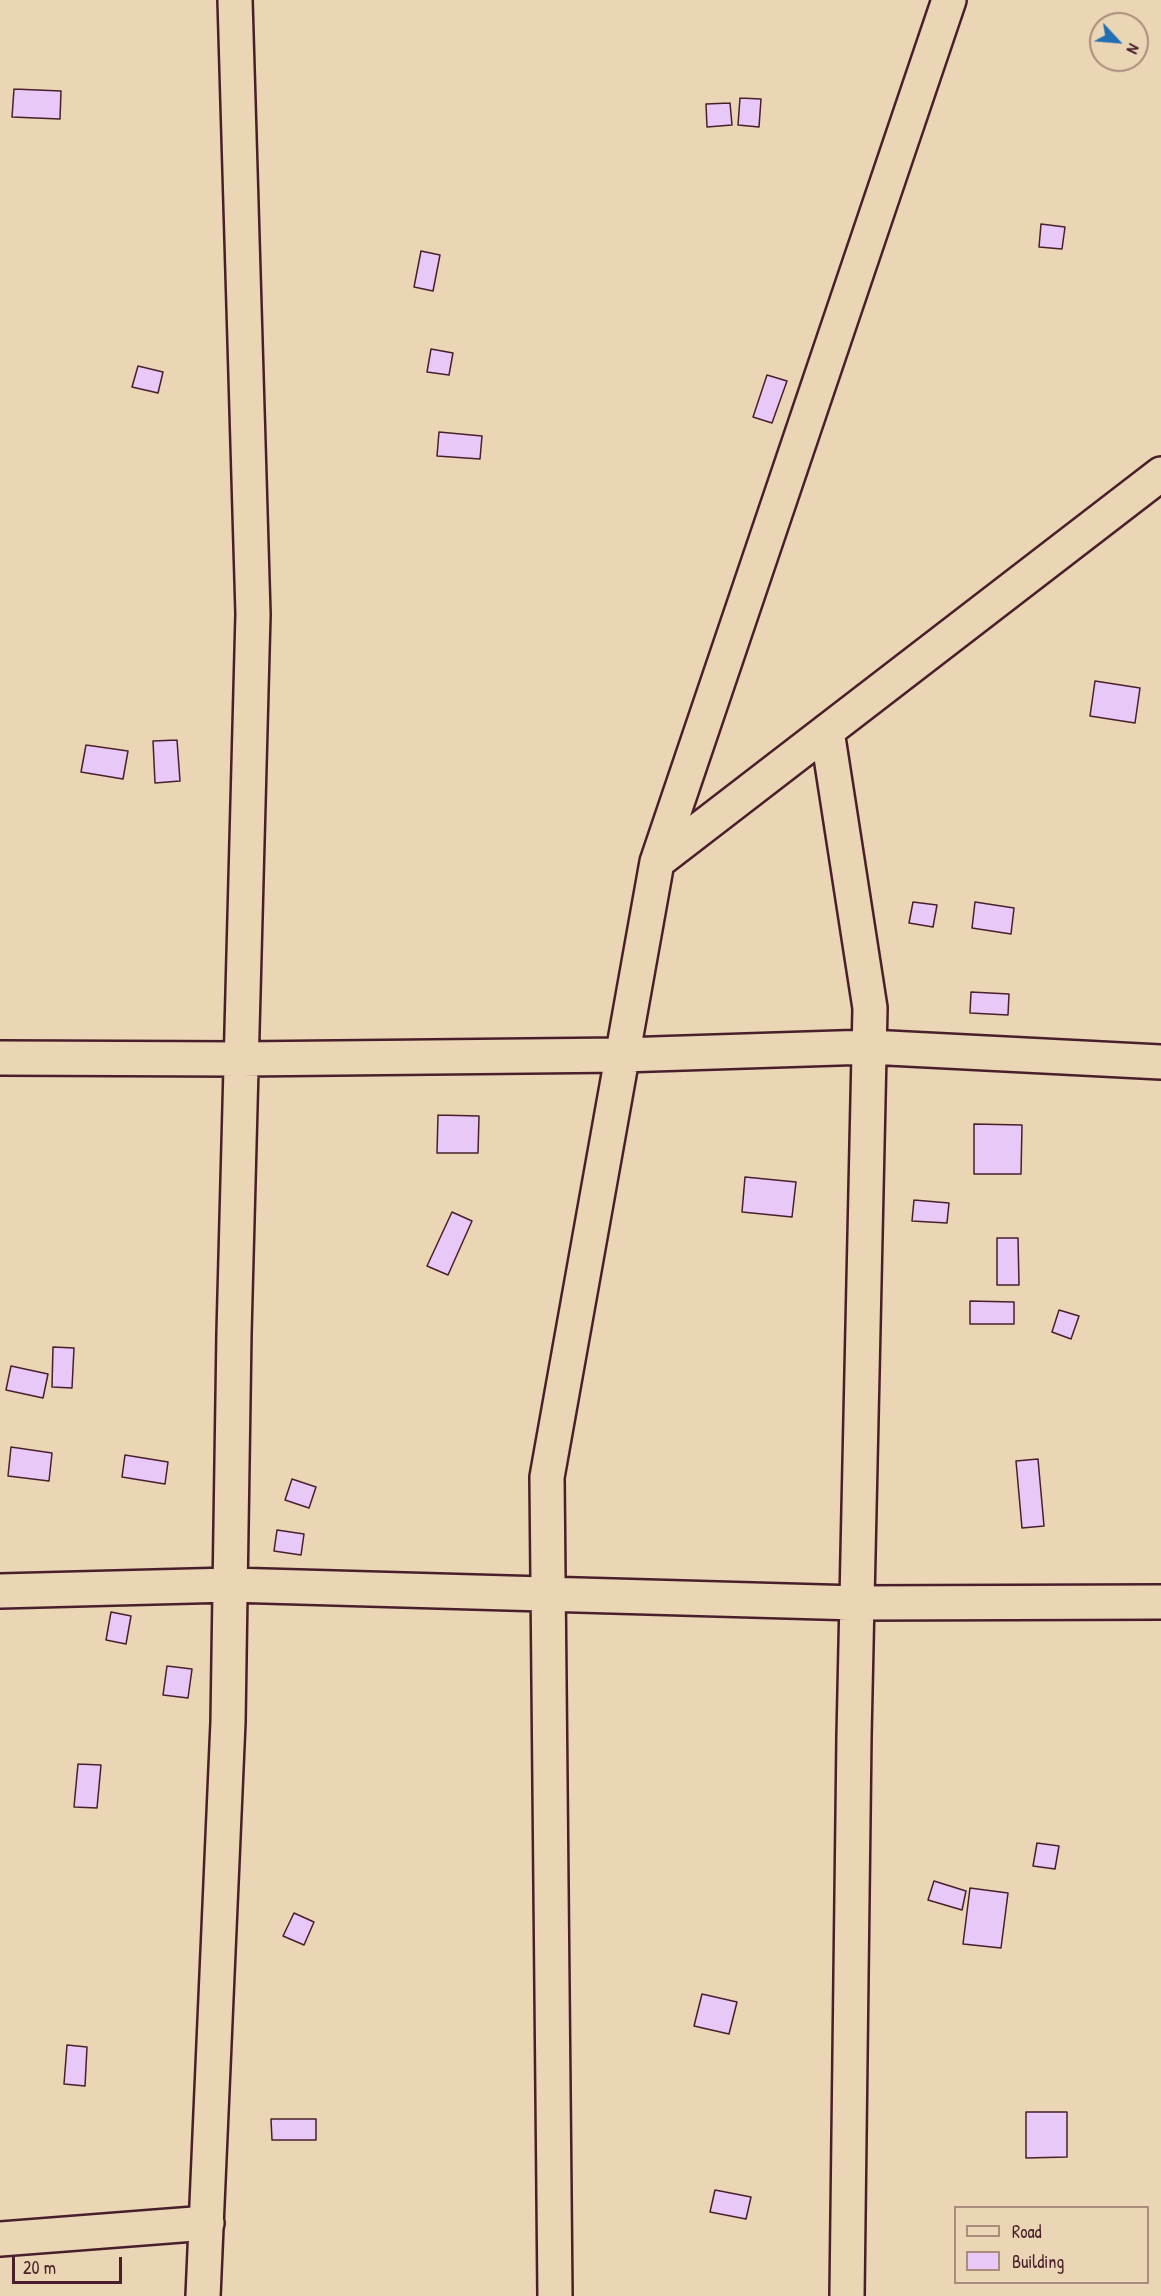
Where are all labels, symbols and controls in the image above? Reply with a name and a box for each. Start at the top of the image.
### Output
north arrow [1089,12,1149,72]
text: N [1122,40,1145,58]
legend [954,2206,1149,2284]
text: Road [1012,2219,1042,2244]
scale bar [15,2245,124,2283]
text: Building [1012,2249,1064,2274]
text: 20 m [23,2255,56,2280]

